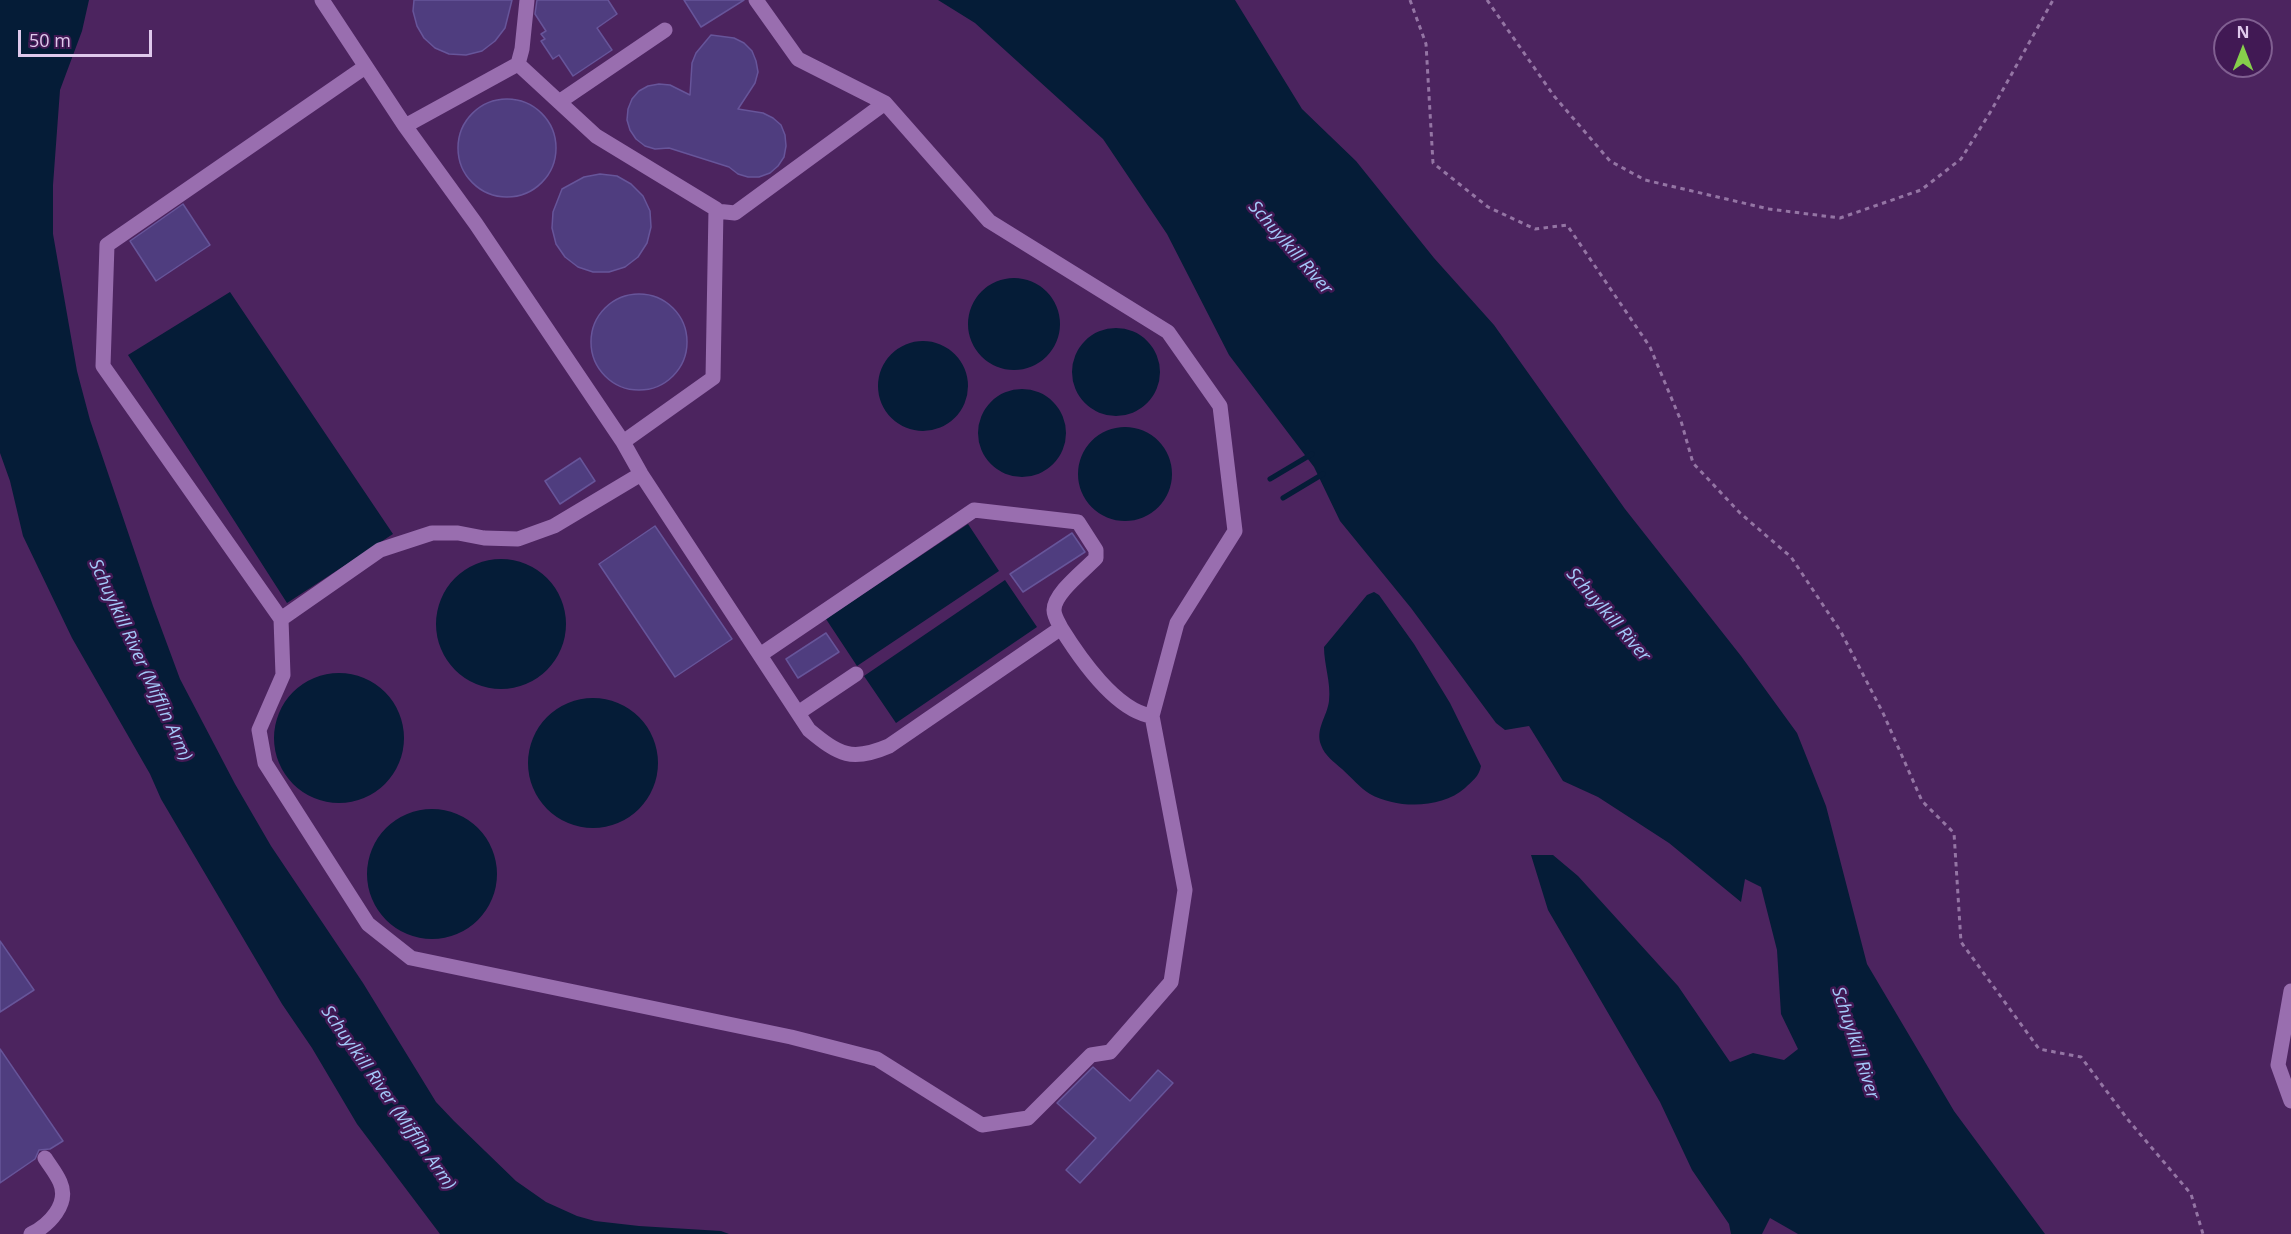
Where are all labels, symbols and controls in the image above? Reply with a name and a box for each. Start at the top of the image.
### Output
scale bar [21,18,154,56]
north arrow [2213,18,2273,78]
text: N [2236,21,2250,43]
text: 50 m [29,28,71,52]
water label: Schuylkill River [1243,197,1337,299]
water label: Schuylkill River (Mifflin Arm) [84,556,196,764]
water label: Schuylkill River [1561,564,1655,666]
water label: Schuylkill River [1827,984,1883,1102]
water label: Schuylkill River (Mifflin Arm) [316,1002,460,1194]

